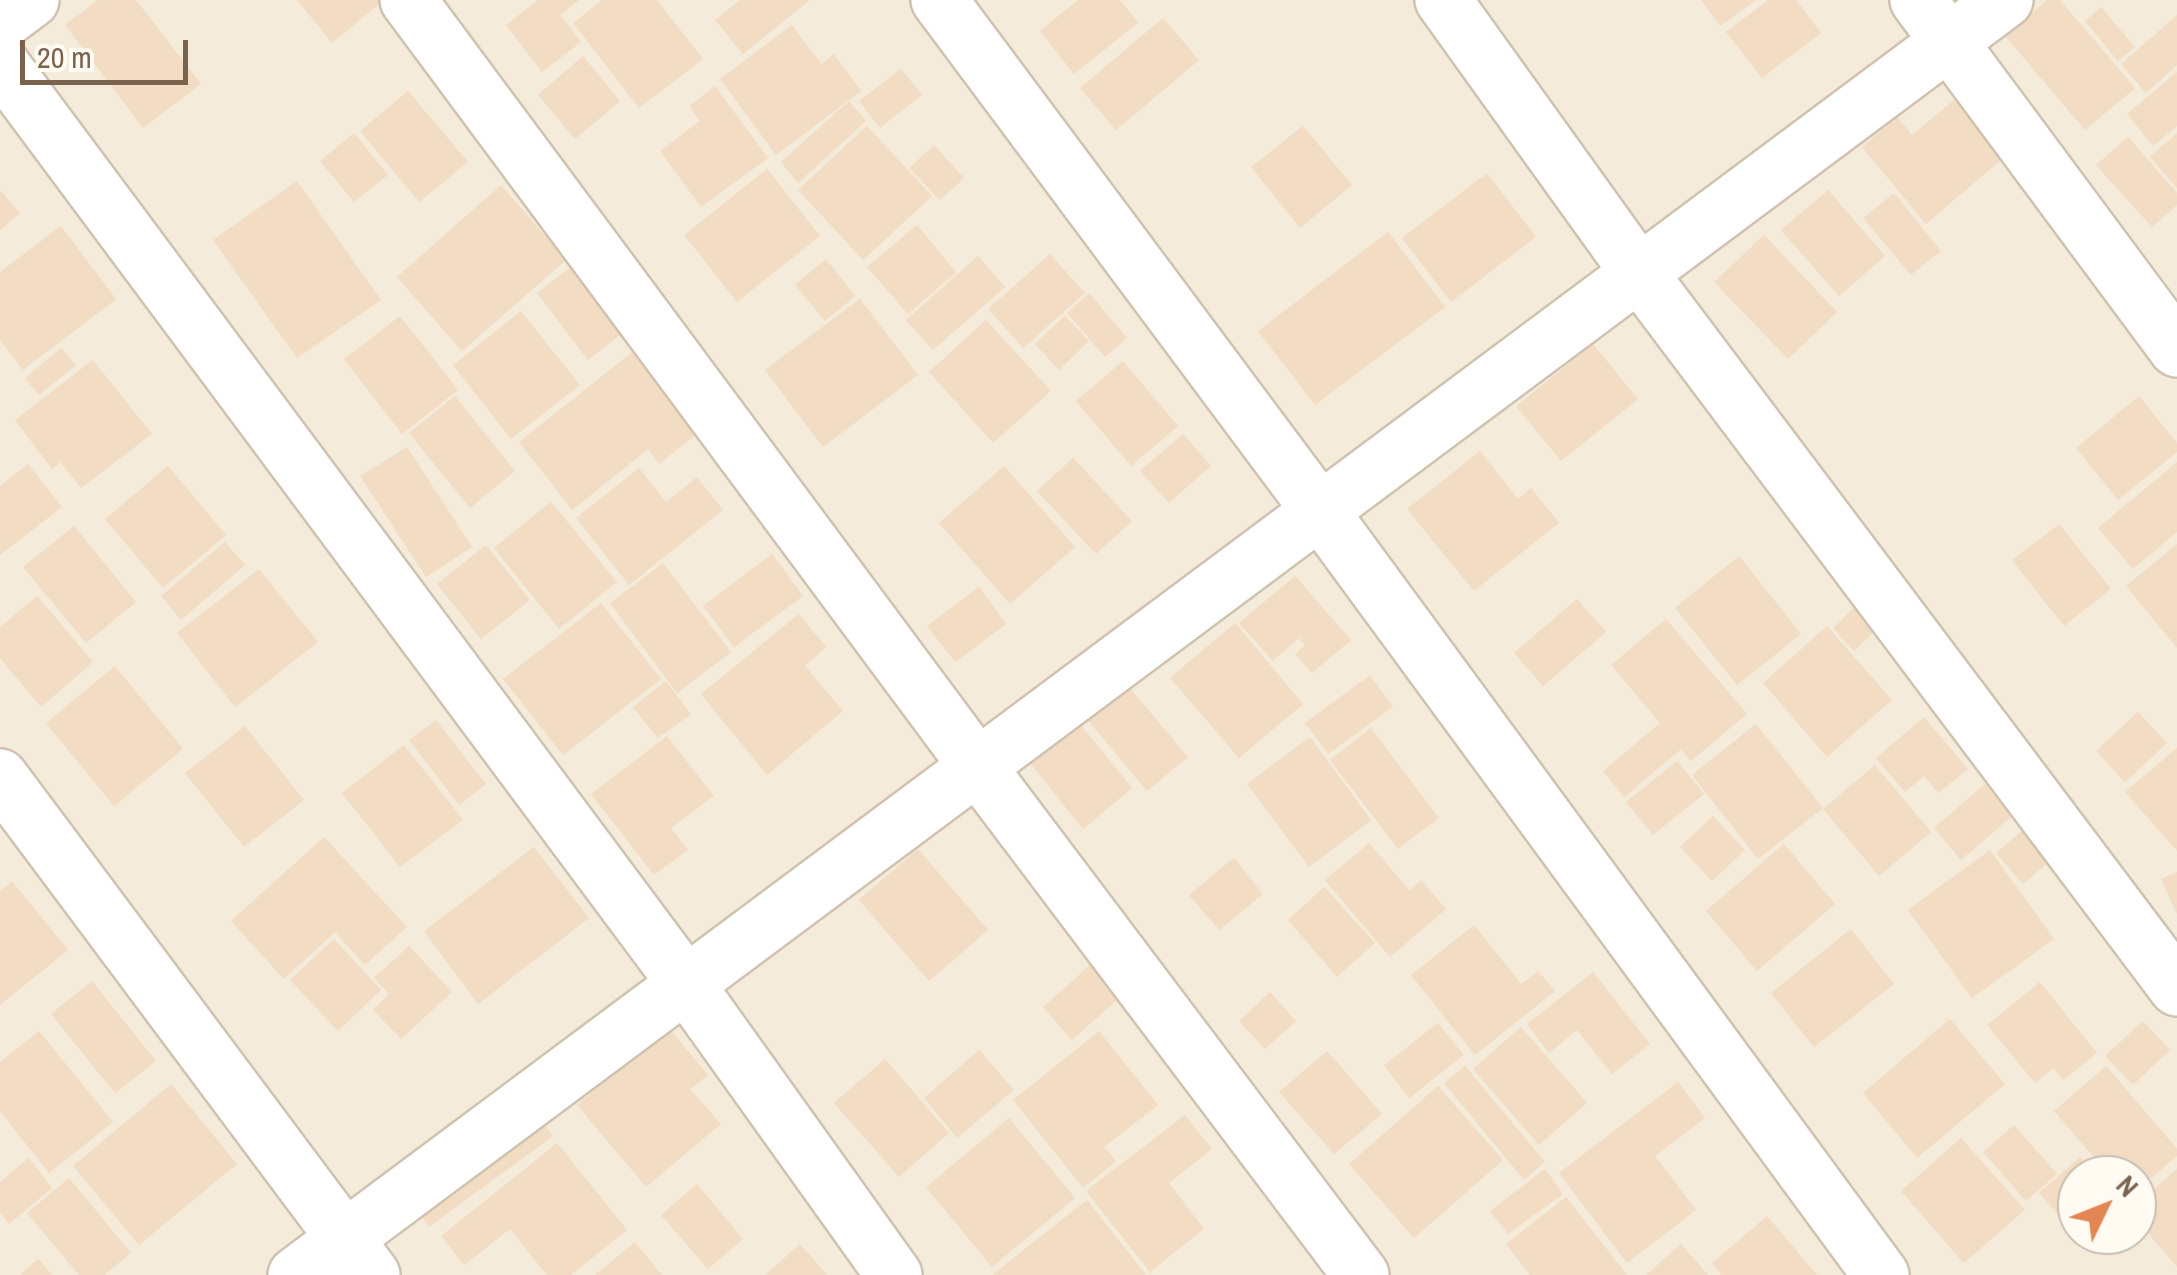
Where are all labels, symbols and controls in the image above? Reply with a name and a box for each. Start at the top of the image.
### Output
scale bar [25,20,192,82]
text: 20 m [37,37,92,77]
north arrow [2057,1155,2157,1255]
text: N [2108,1167,2147,1205]

